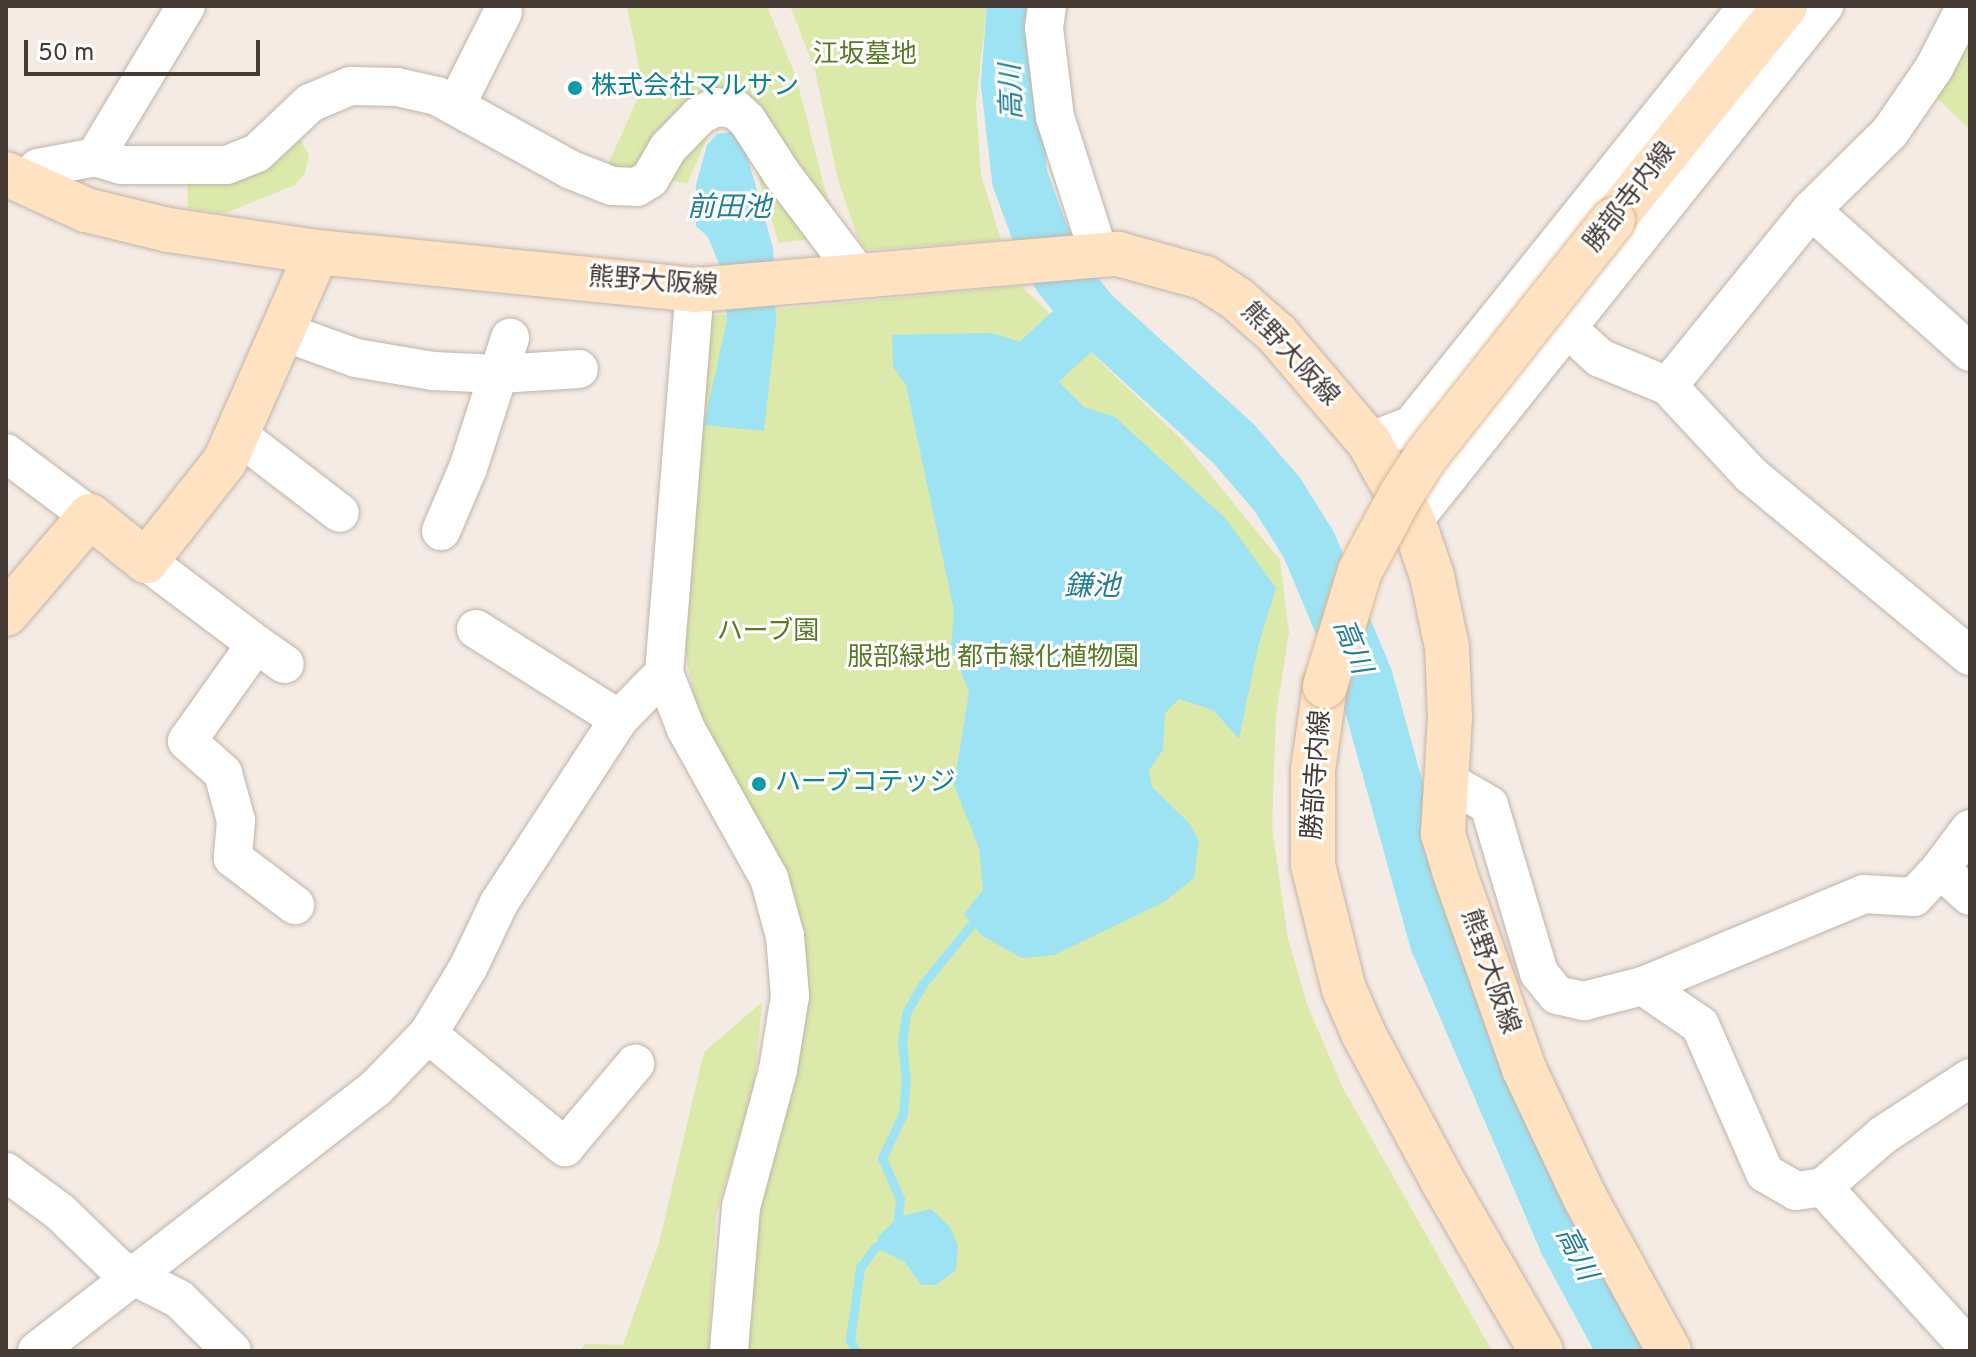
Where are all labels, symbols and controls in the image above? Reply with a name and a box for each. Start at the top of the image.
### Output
scale bar [28,24,264,74]
text: 50 m [38,39,94,69]
park label: 江坂墓地 [813,40,917,72]
water label: 高川 [995,63,1031,121]
place label: 株式会社マルサン [591,72,799,104]
marker: 株式会社マルサン [566,79,584,97]
street label: 勝部寺内線 [1579,137,1683,259]
water label: 前田池 [687,192,771,226]
street label: 熊野大阪線 [587,263,719,303]
street label: 熊野大阪線 [1233,297,1345,413]
water label: 鎌池 [1064,571,1120,605]
water label: 高川 [1325,615,1377,679]
park label: ハーブ園 [716,617,820,649]
park label: 服部緑地 都市緑化植物園 [847,643,1139,675]
street label: 勝部寺内線 [1298,709,1338,841]
place label: ハーブコテッジ [775,768,957,800]
marker: ハーブコテッジ [750,775,768,793]
street label: 熊野大阪線 [1453,905,1525,1039]
water label: 高川 [1547,1221,1603,1287]

